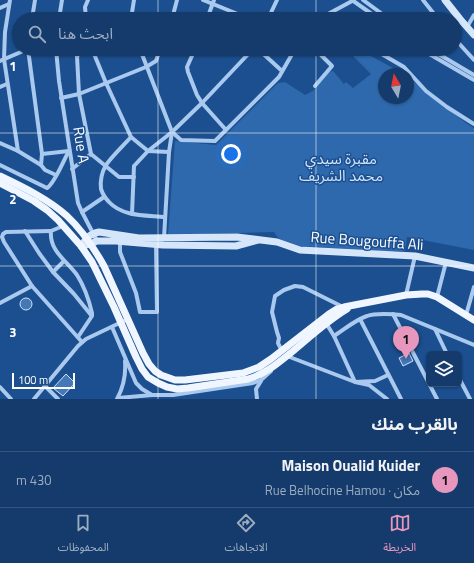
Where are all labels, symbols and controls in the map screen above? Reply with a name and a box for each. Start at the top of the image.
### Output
search box [12,12,462,56]
text: ابحث هنا [58,22,113,45]
icon: search [26,23,48,45]
text: 1 [9,56,17,76]
north arrow [378,68,414,104]
street label: Rue A [67,125,96,165]
your location [221,144,241,164]
park label: مقبرة سيدي محمد الشريف [299,147,383,187]
text: 2 [9,189,17,209]
street label: Rue Bougouffa Ali [310,225,424,256]
text: 3 [9,322,17,342]
pin: 1 [393,326,419,359]
map controls [426,351,462,387]
button: layers [426,351,462,387]
scale bar [12,371,75,390]
text: 100 m [18,372,48,388]
text: بالقرب منك [371,411,458,437]
text: Maison Oualid Kuider [281,454,420,477]
text: 430 m [16,470,52,490]
text: 1 [441,470,449,490]
text: مكان · Rue Belhocine Hamou [265,480,420,500]
tab: المحفوظات [58,512,109,559]
tab: الاتجاهات [225,512,268,559]
tab: الخريطة [383,512,416,559]

